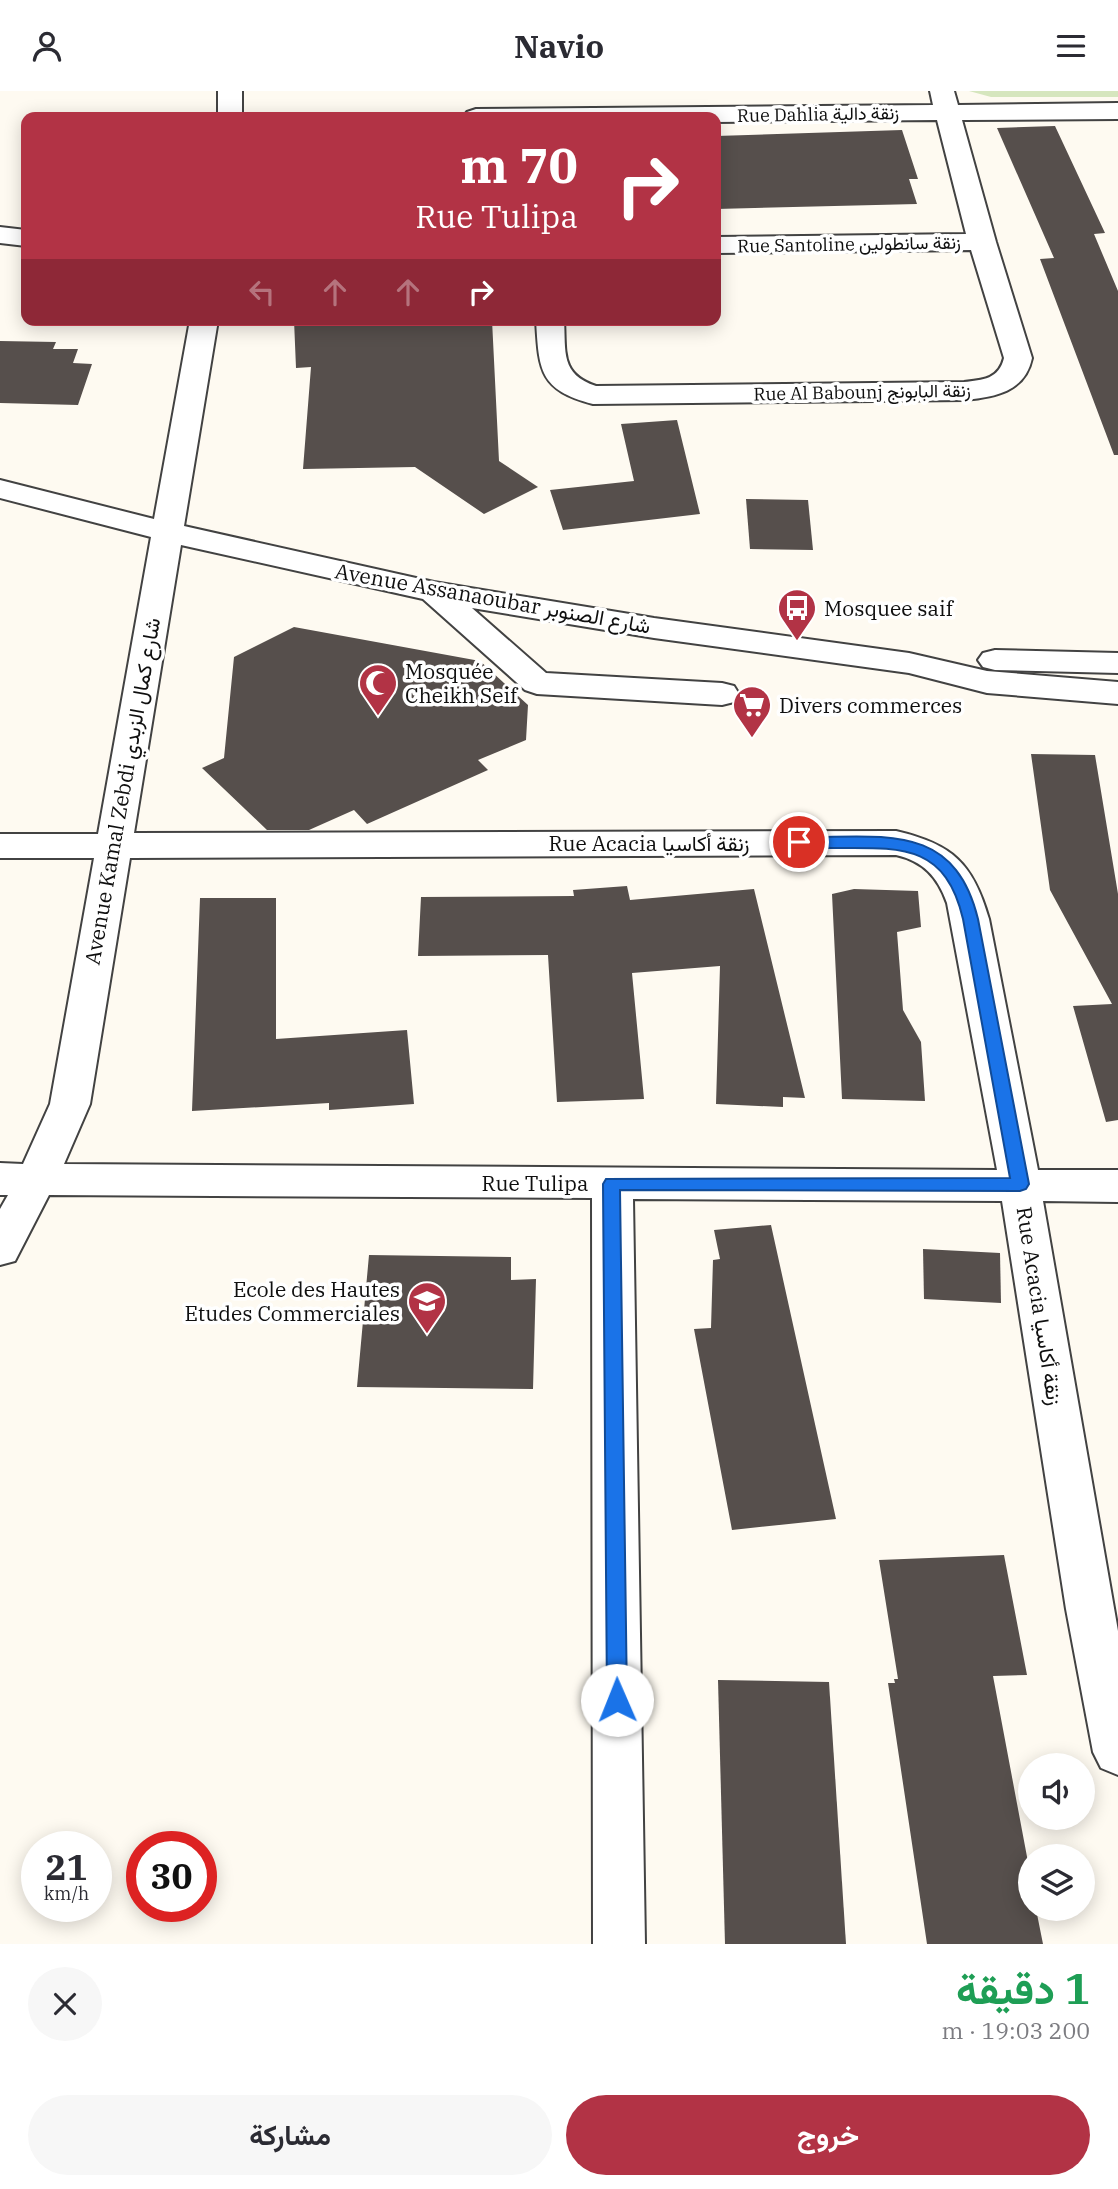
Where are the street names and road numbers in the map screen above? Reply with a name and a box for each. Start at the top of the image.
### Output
street label: Rue Dahlia زنقة دالية [737,101,899,127]
street label: Rue Santoline زنقة سانطولين [737,231,961,257]
street label: Rue Al Babounj زنقة البابونج [753,379,971,406]
street label: Avenue Assanaoubar شارع الصنوبر [333,556,653,641]
street label: Avenue Kamal Zebdi شارع كمال الزبدي [78,615,170,967]
street label: Rue Acacia زنقة أكاسيا [549,829,749,857]
street label: Rue Tulipa [482,1169,588,1197]
street label: Rue Acacia زنقة أكاسيا [1010,1205,1070,1407]

